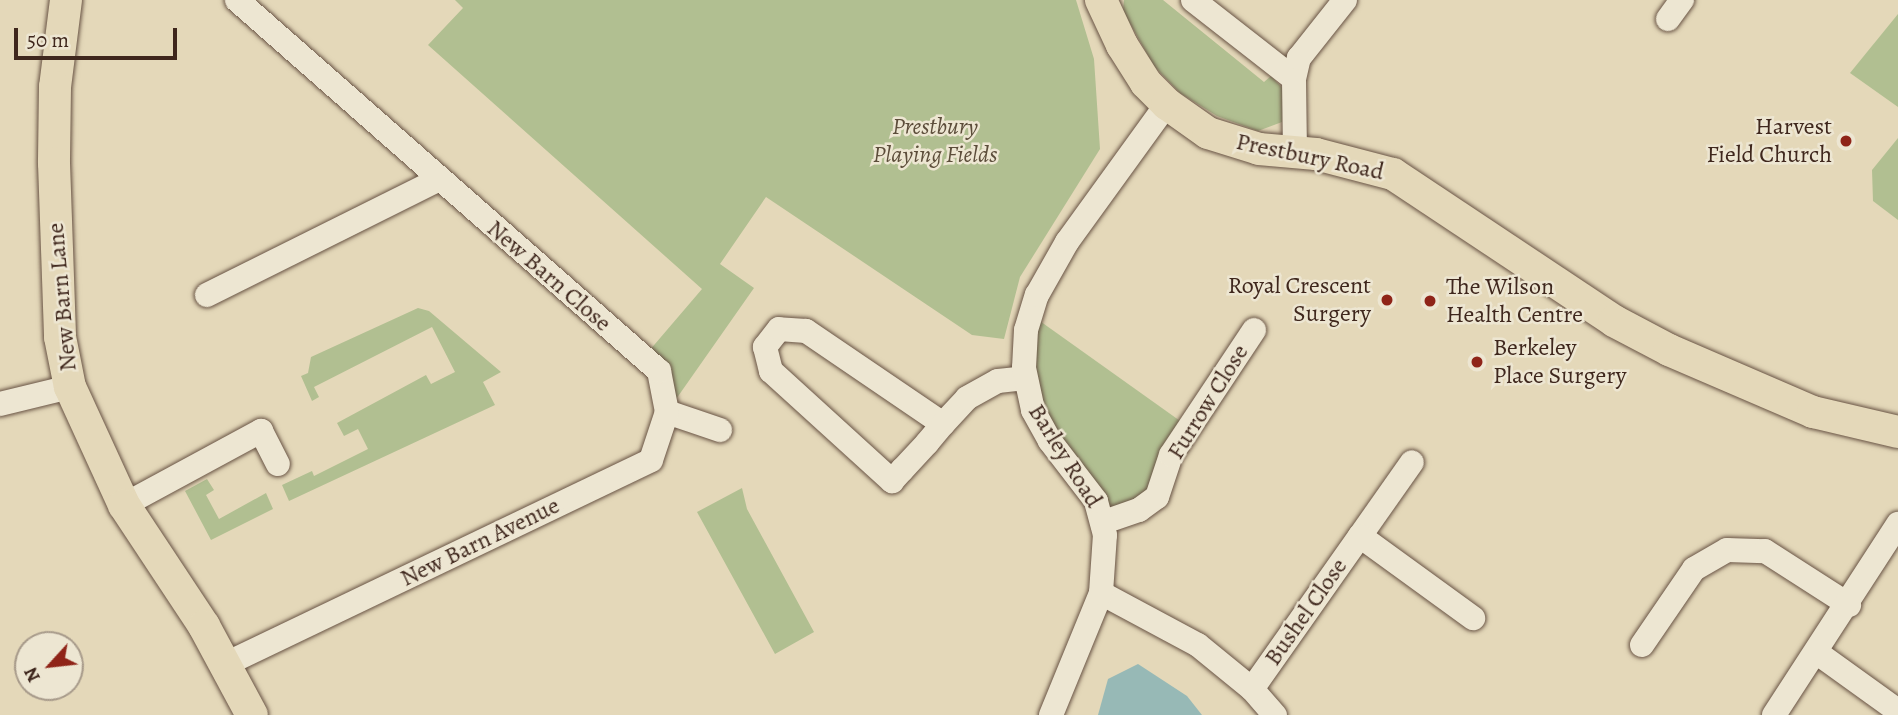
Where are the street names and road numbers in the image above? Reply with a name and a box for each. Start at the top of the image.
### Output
street label: Prestbury Road [1233,127,1387,187]
street label: New Barn Close [481,214,617,338]
street label: New Barn Lane [41,221,83,373]
street label: Furrow Close [1161,339,1255,465]
street label: Barley Road [1022,399,1108,513]
street label: New Barn Avenue [396,491,564,593]
street label: Bushel Close [1259,553,1353,671]

